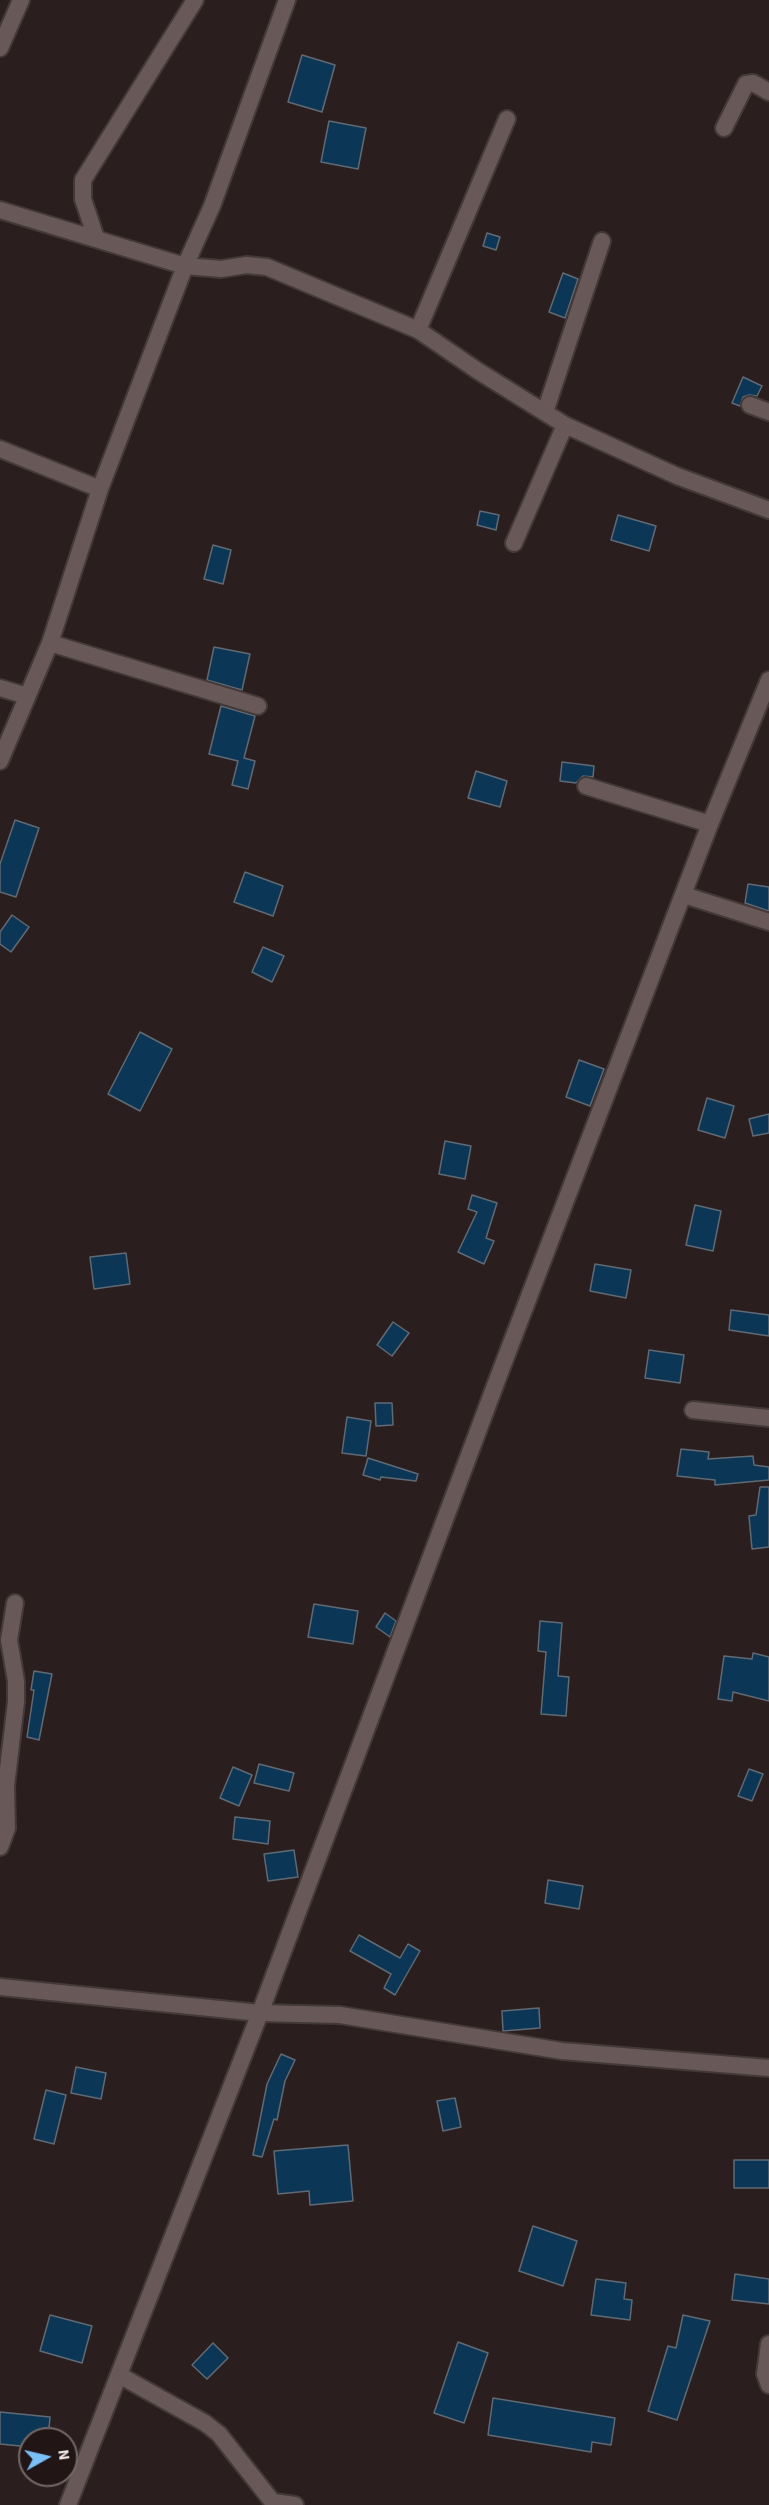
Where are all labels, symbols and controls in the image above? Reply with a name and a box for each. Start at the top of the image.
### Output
north arrow [18,2427,78,2487]
text: N [52,2448,75,2462]

